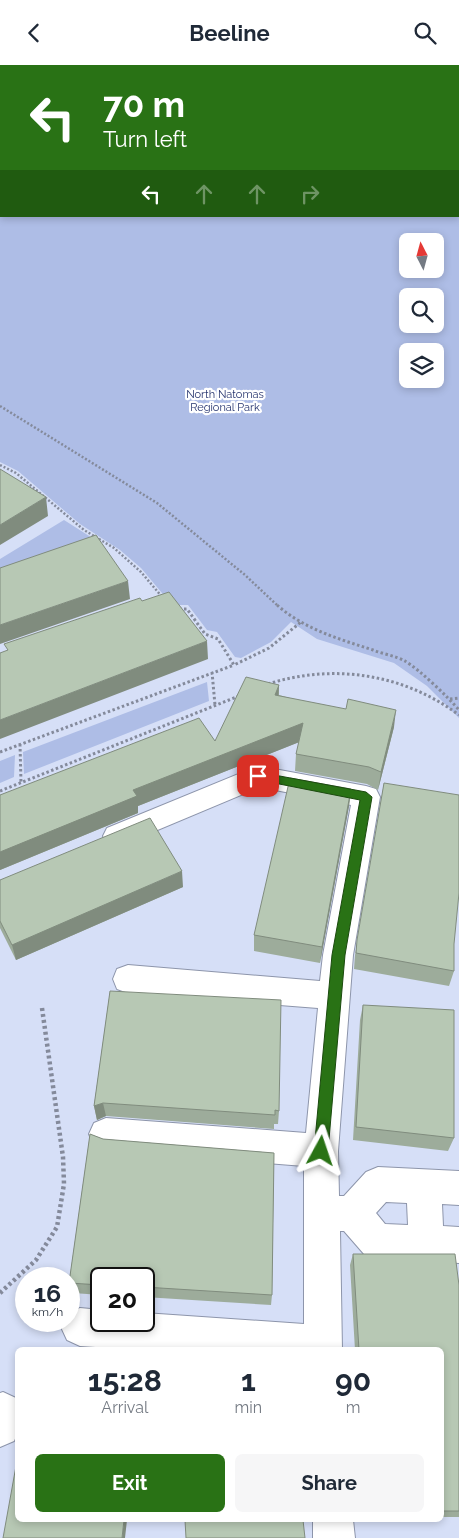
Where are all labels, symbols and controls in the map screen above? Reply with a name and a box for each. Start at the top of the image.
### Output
icon: back [20,19,48,47]
icon: search [411,19,439,47]
text: Beeline [189,20,270,46]
text: 70 m [103,84,185,125]
icon: left [20,85,85,150]
text: Turn left [103,126,187,152]
icon: left [137,180,165,208]
icon: ahead [190,180,218,208]
icon: ahead [243,180,271,208]
icon: right [296,180,324,208]
north arrow [399,233,444,277]
map controls [399,233,444,388]
button: search [399,288,444,333]
button: layers [399,343,444,388]
park label: North Natomas Regional Park [186,388,264,414]
pin [237,755,279,797]
icon: arrive [244,762,272,790]
position arrow [294,1124,346,1176]
speed limit sign: 20 [90,1267,155,1332]
text: 16 [34,1278,61,1308]
text: km/h [32,1305,63,1319]
text: 15:28 [88,1363,162,1398]
text: 1 [241,1363,256,1398]
text: 90 [335,1363,371,1398]
text: Arrival [101,1398,148,1417]
text: min [235,1398,262,1417]
text: m [346,1398,360,1417]
button: Exit [35,1454,225,1512]
button: Share [235,1454,424,1512]

